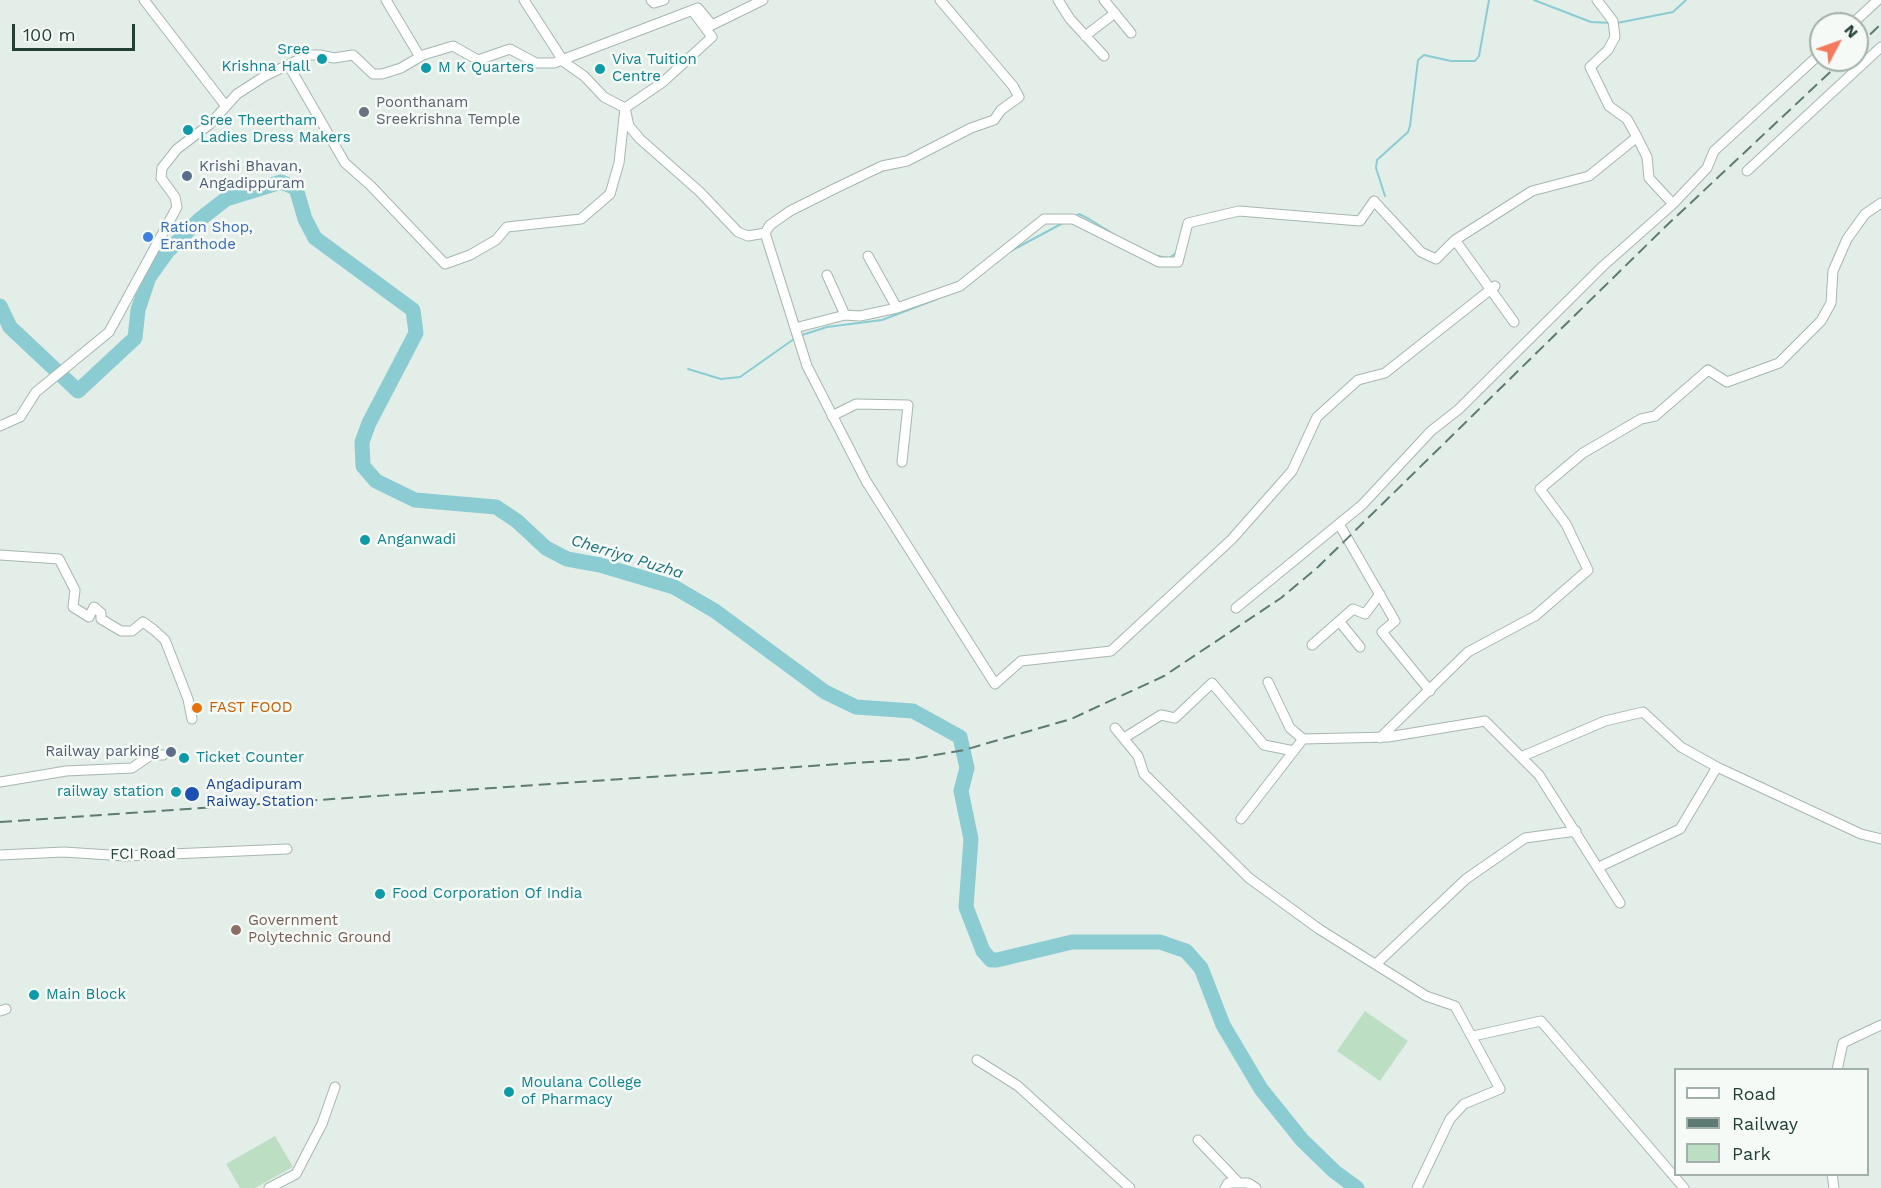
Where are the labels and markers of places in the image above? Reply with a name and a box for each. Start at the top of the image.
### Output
place label: Sree Krishna Hall [221,41,310,76]
place label: Viva Tuition Centre [612,51,697,86]
marker: Sree Krishna Hall [315,52,329,66]
place label: M K Quarters [438,59,534,77]
marker: M K Quarters [419,61,433,75]
marker: Viva Tuition Centre [593,62,607,76]
place label: Poonthanam Sreekrishna Temple [376,94,520,129]
marker: Poonthanam Sreekrishna Temple [357,105,371,119]
place label: Sree Theertham Ladies Dress Makers [200,112,351,147]
marker: Sree Theertham Ladies Dress Makers [181,123,195,137]
place label: Krishi Bhavan, Angadippuram [199,158,305,193]
marker: Krishi Bhavan, Angadippuram [180,169,194,183]
place label: Ration Shop, Eranthode [160,219,253,254]
marker: Ration Shop, Eranthode [141,230,155,244]
place label: Anganwadi [377,531,456,549]
marker: Anganwadi [358,533,372,547]
place label: FAST FOOD [209,699,292,717]
marker: FAST FOOD [190,701,204,715]
place label: Railway parking [45,743,159,761]
marker: Railway parking [164,745,178,759]
place label: Ticket Counter [196,749,304,767]
marker: Ticket Counter [177,751,191,765]
place label: Angadipuram Raiway Station [206,776,314,811]
place label: railway station [57,783,164,801]
marker: railway station [169,785,183,799]
marker: Angadipuram Raiway Station [183,785,201,803]
place label: Food Corporation Of India [392,885,582,903]
marker: Food Corporation Of India [373,887,387,901]
place label: Government Polytechnic Ground [248,912,391,947]
marker: Government Polytechnic Ground [229,923,243,937]
place label: Main Block [46,986,126,1004]
marker: Main Block [27,988,41,1002]
place label: Moulana College of Pharmacy [521,1074,642,1109]
marker: Moulana College of Pharmacy [502,1085,516,1099]

